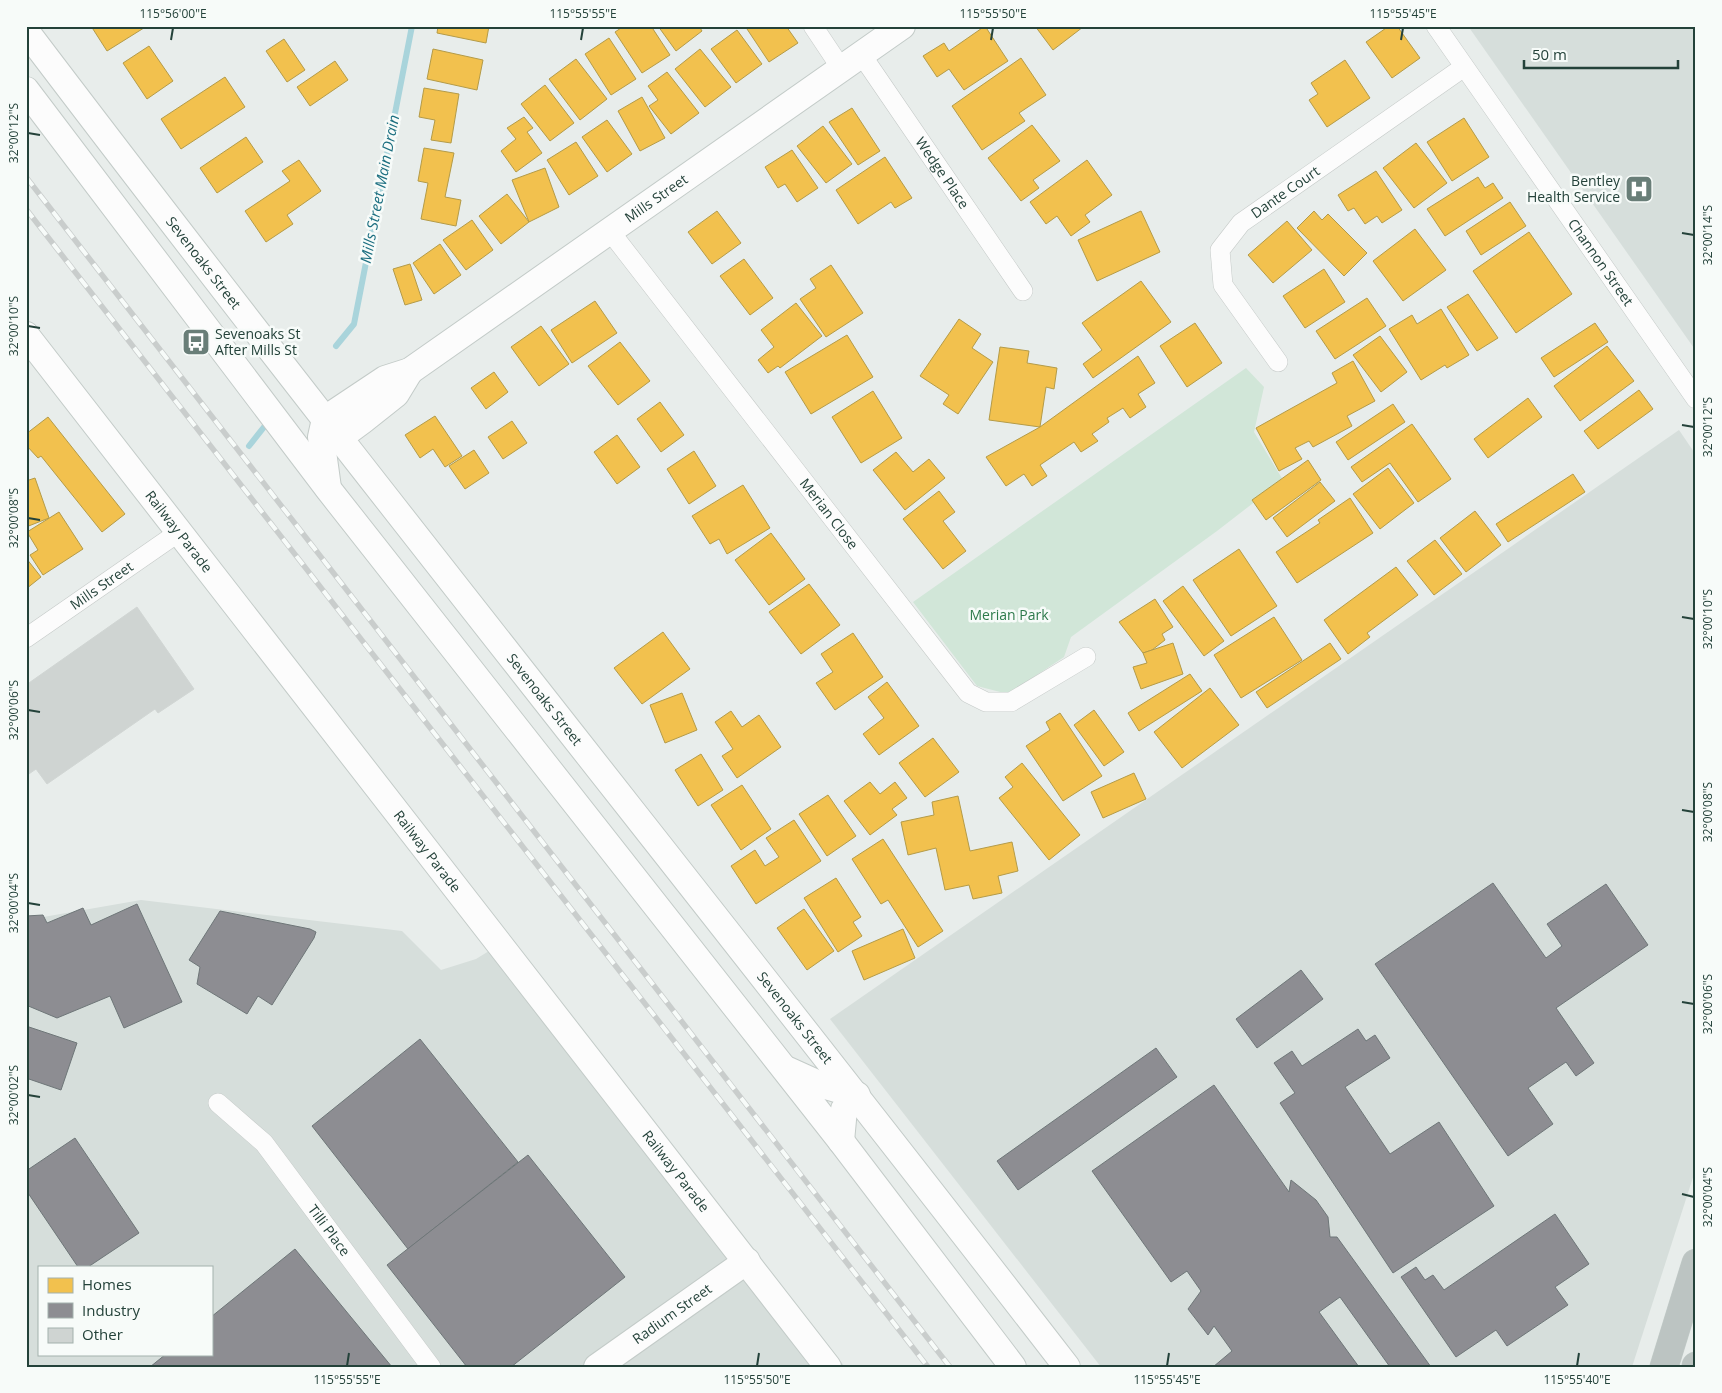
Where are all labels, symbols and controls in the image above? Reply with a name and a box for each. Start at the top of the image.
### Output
text: 115°56'00"E [139,5,207,22]
text: 115°55'55"E [549,5,617,22]
text: 115°55'50"E [959,5,1027,22]
text: 115°55'45"E [1369,5,1437,22]
scale bar [1524,38,1678,70]
text: 50 m [1532,44,1567,64]
text: 32°00'12"S [5,103,22,163]
water label: Mills Street Main Drain [355,113,403,265]
street label: Wedge Place [911,133,974,212]
street label: Dante Court [1247,161,1323,222]
street label: Mills Street [621,169,691,227]
place label: Bentley Health Service [1527,171,1621,206]
hospital icon: Bentley Health Service [1624,174,1654,204]
text: 32°00'14"S [1699,205,1716,265]
street label: Sevenoaks Street [162,212,246,313]
street label: Channon Street [1564,215,1638,309]
text: 32°00'10"S [5,296,22,356]
place label: Sevenoaks St After Mills St [215,324,301,359]
bus stop icon: Sevenoaks St After Mills St [181,327,211,357]
text: 32°00'12"S [1699,397,1716,457]
street label: Merian Close [796,474,863,553]
street label: Railway Parade [141,486,217,576]
text: 32°00'08"S [5,488,22,548]
street label: Mills Street [66,557,137,614]
text: 32°00'10"S [1699,589,1716,649]
park label: Merian Park [970,605,1049,624]
street label: Sevenoaks Street [503,649,587,749]
text: 32°00'06"S [5,680,22,740]
text: 32°00'08"S [1699,782,1716,842]
street label: Railway Parade [390,806,466,896]
text: 32°00'04"S [5,873,22,933]
street label: Sevenoaks Street [753,968,837,1067]
text: 32°00'06"S [1699,974,1716,1034]
text: 32°00'02"S [5,1065,22,1125]
street label: Railway Parade [638,1126,714,1216]
text: 32°00'04"S [1699,1167,1716,1227]
street label: Tilli Place [304,1200,355,1260]
legend [38,1266,212,1356]
text: Homes [82,1274,132,1294]
street label: Radium Street [628,1279,715,1348]
text: Industry [82,1300,140,1320]
text: Other [82,1324,123,1344]
text: 115°55'55"E [313,1371,381,1388]
text: 115°55'50"E [723,1371,791,1388]
text: 115°55'45"E [1133,1371,1201,1388]
text: 115°55'40"E [1543,1371,1611,1388]

